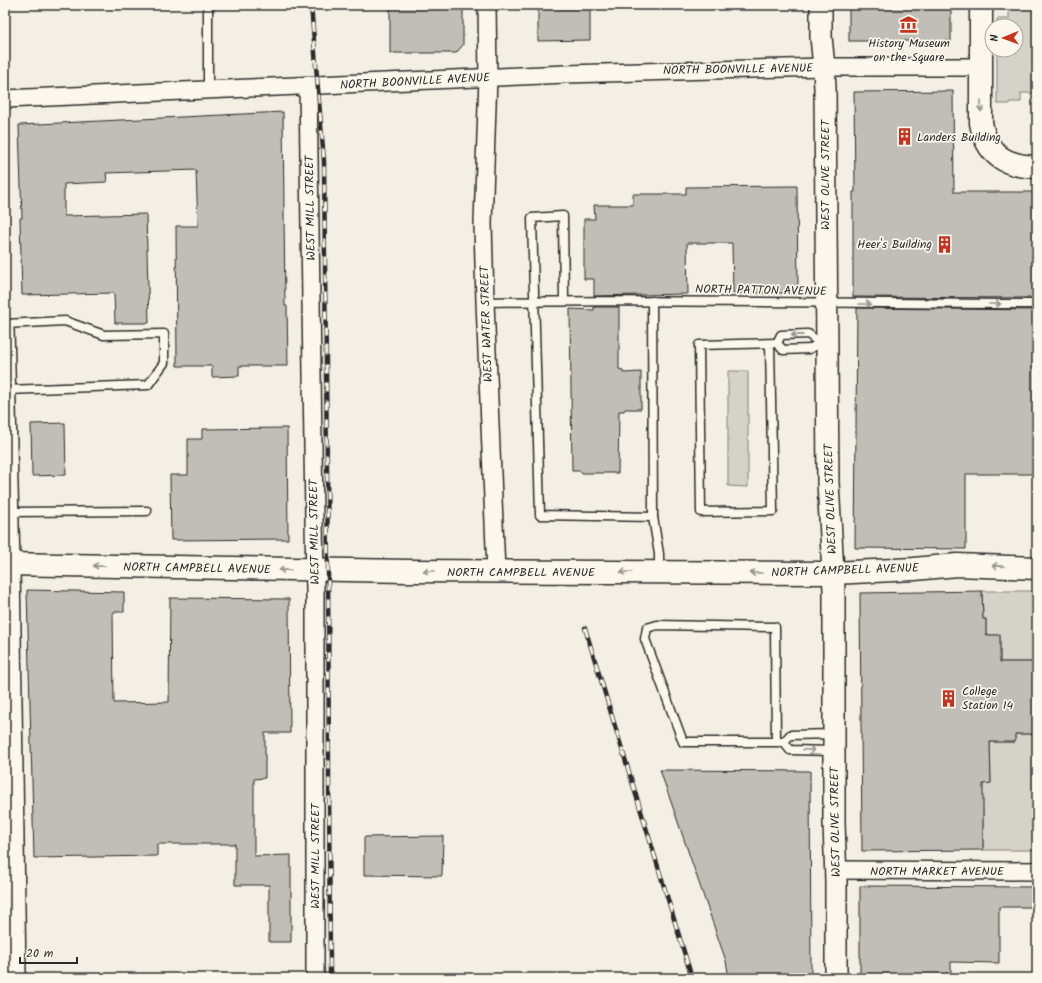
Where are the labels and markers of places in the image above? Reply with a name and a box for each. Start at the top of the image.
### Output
museum icon: History Museum on the Square [899,14,919,34]
place label: History Museum on the Square [868,34,950,67]
building icon: Landers Building [894,127,914,147]
place label: Landers Building [917,128,1001,147]
building icon: Heer's Building [935,234,955,254]
place label: Heer's Building [857,235,932,254]
place label: College Station 14 [962,682,1014,715]
building icon: College Station 14 [939,688,959,708]

